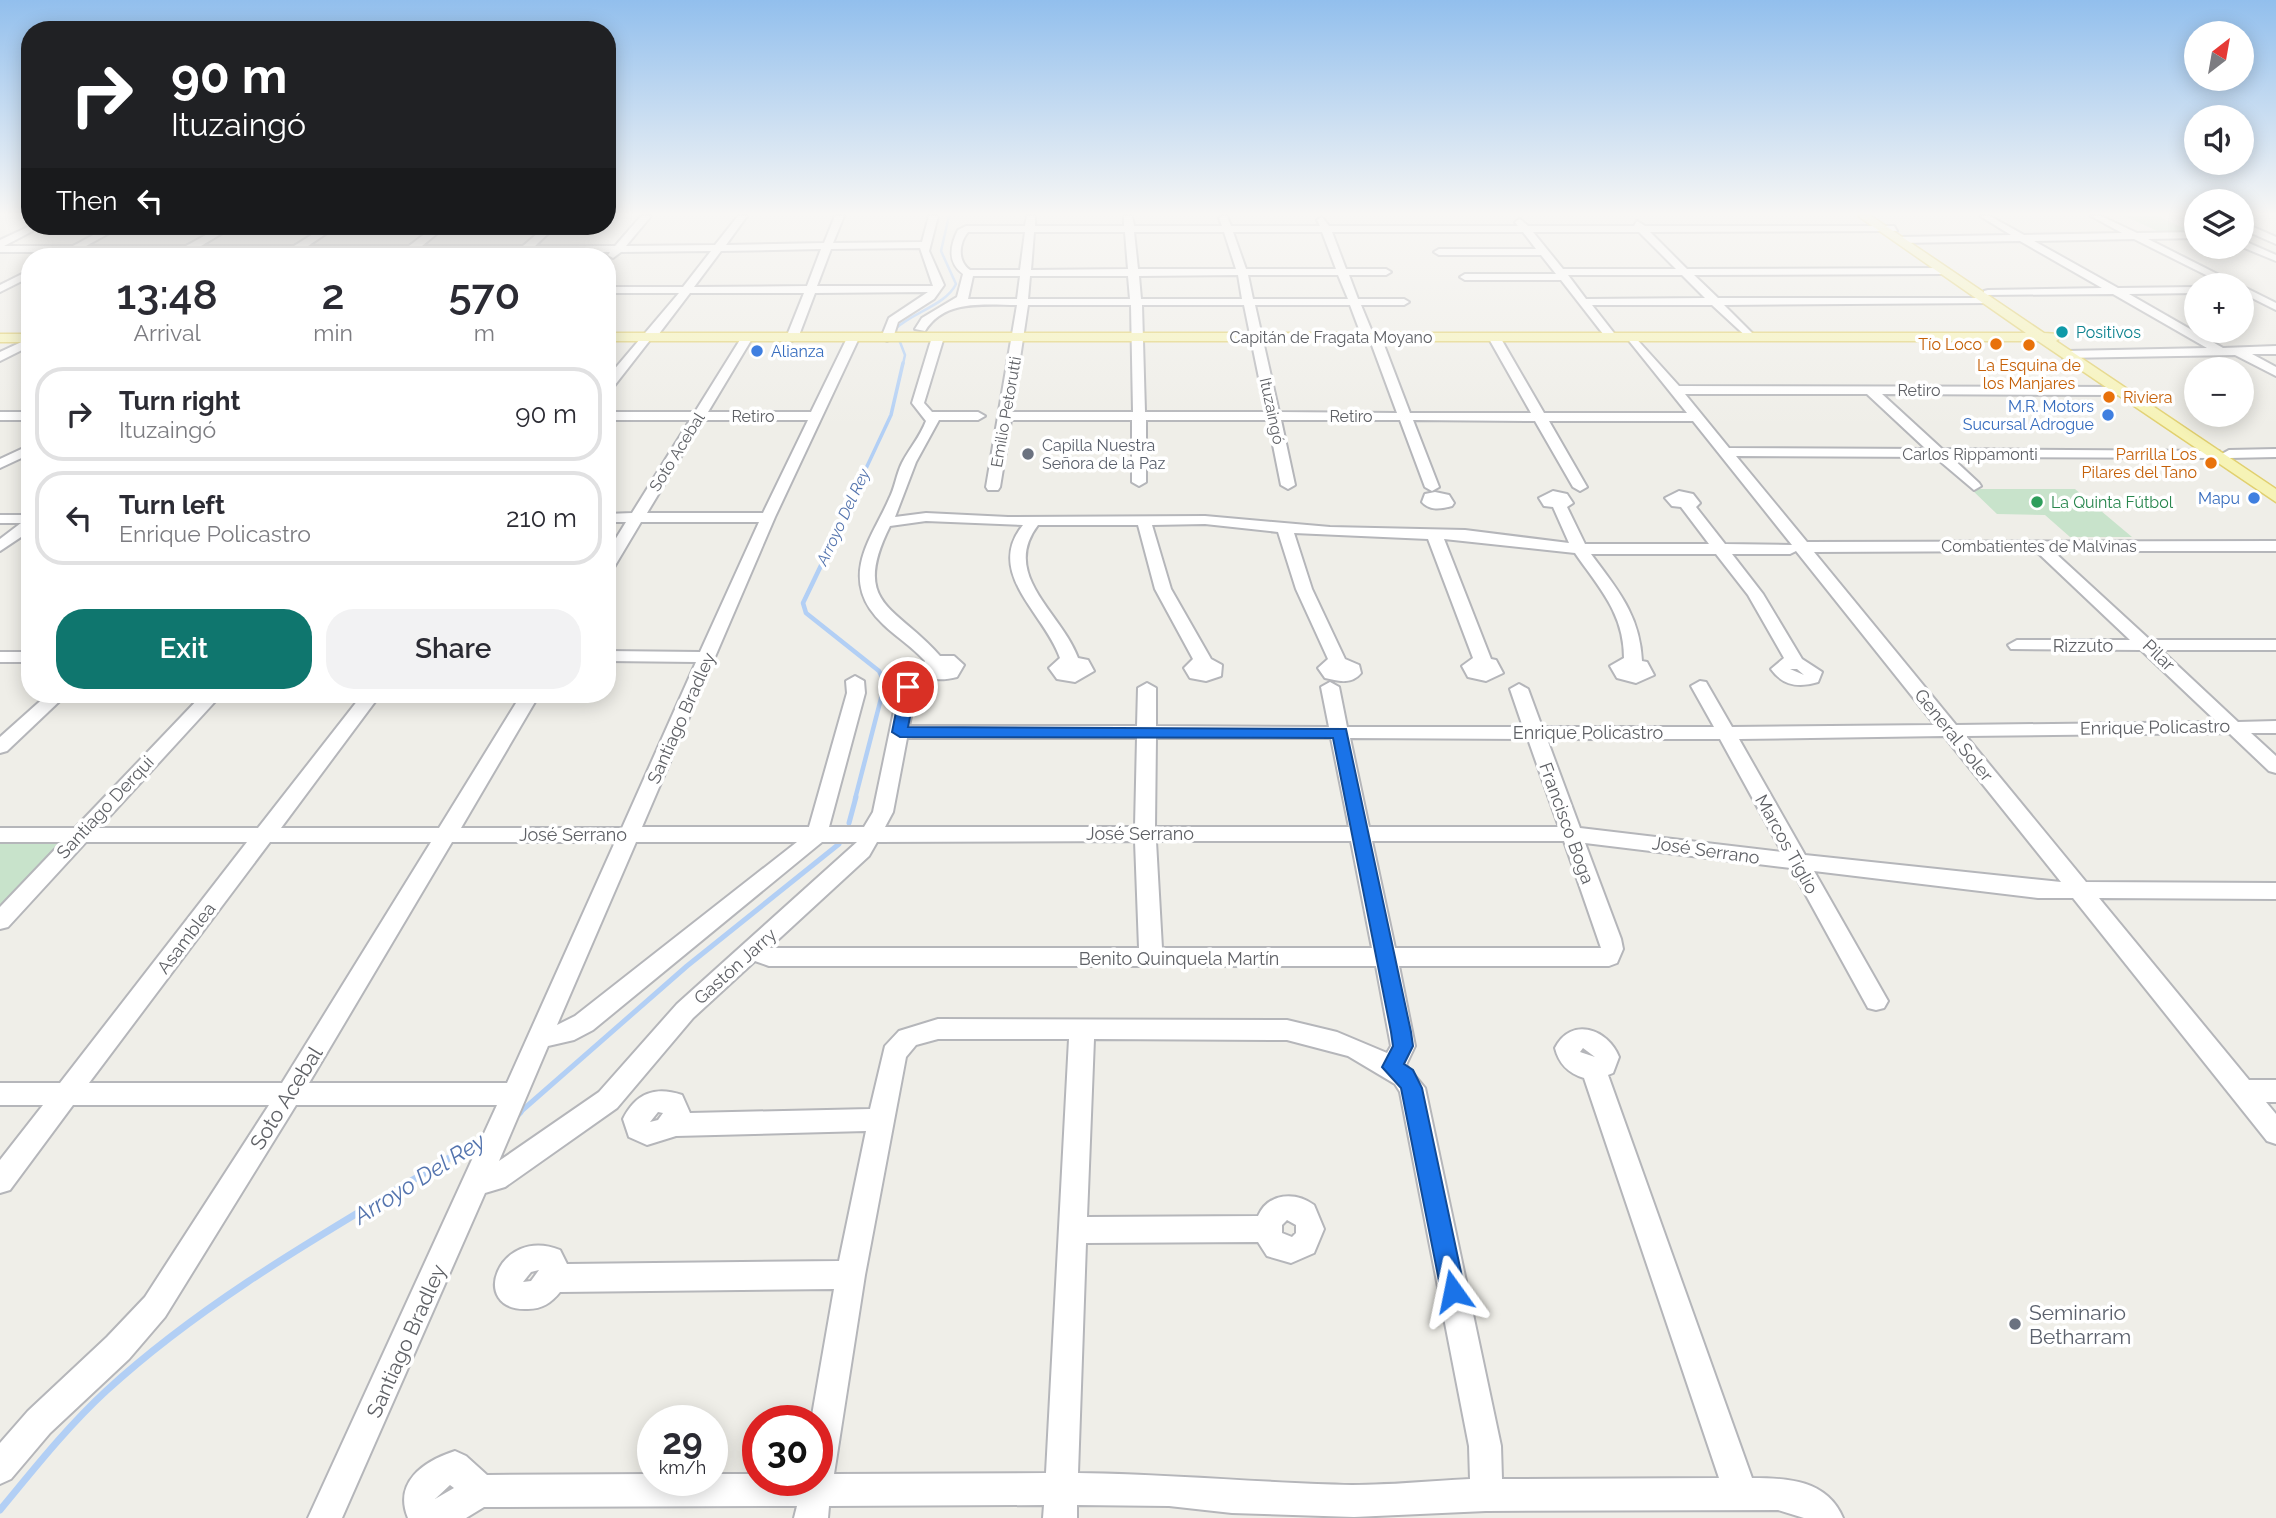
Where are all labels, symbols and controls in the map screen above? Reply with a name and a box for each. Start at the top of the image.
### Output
north arrow [2184,21,2254,91]
map controls [2184,21,2254,427]
text: 90 m [171,47,287,104]
icon: right [56,49,147,140]
button: sound [2184,105,2254,175]
text: Ituzaingó [171,106,306,143]
icon: left [131,182,169,220]
text: Then [56,186,117,216]
button: layers [2184,189,2254,259]
text: 13:48 [117,270,218,319]
text: 2 [322,270,345,319]
text: 570 [448,270,520,319]
button: + [2184,273,2254,343]
text: Arrival [133,319,201,346]
text: min [313,319,353,346]
text: m [474,319,495,346]
place label: Positivos [2076,323,2141,342]
marker: Positivos [2054,324,2070,340]
street label: Capitán de Fragata Moyano [1230,328,1432,347]
place label: Tío Loco [1918,335,1982,354]
marker: Tío Loco [1988,336,2004,352]
marker: La Esquina de los Manjares [2021,337,2037,353]
place label: Alianza [771,342,824,361]
marker: Alianza [749,343,765,359]
street label: Emilio Petorutti [987,355,1025,469]
place label: La Esquina de los Manjares [1977,356,2081,393]
button: − [2184,357,2254,427]
street label: Ituzaingó [1256,376,1288,446]
street label: Retiro [1897,381,1941,400]
text: Turn right [119,386,240,416]
place label: Riviera [2123,388,2173,407]
marker: Riviera [2101,389,2117,405]
icon: right [60,395,98,433]
place label: M.R. Motors Sucursal Adrogue [1963,397,2094,434]
text: 90 m [515,399,577,429]
street label: Retiro [731,407,775,426]
street label: Retiro [1329,407,1373,426]
marker: M.R. Motors Sucursal Adrogue [2100,407,2116,423]
street label: Soto Acebal [645,409,709,495]
text: Ituzaingó [119,416,216,443]
place label: Capilla Nuestra Señora de la Paz [1042,436,1165,473]
street label: Carlos Rippamonti [1902,445,2038,464]
place label: Parrilla Los Pilares del Tano [2081,445,2197,482]
marker: Capilla Nuestra Señora de la Paz [1020,446,1036,462]
marker: Parrilla Los Pilares del Tano [2203,455,2219,471]
water label: Arroyo Del Rey [812,465,874,569]
place label: Mapu [2198,489,2240,508]
text: Turn left [119,490,225,520]
marker: Mapu [2246,490,2262,506]
place label: La Quinta Fútbol [2051,493,2174,512]
marker: La Quinta Fútbol [2029,494,2045,510]
icon: left [60,499,98,537]
text: 210 m [506,503,577,533]
text: Enrique Policastro [119,520,311,547]
street label: Combatientes de Malvinas [1941,537,2137,556]
button: Exit [56,609,312,689]
button: Share [326,609,581,689]
street label: Rizzuto [2053,635,2114,656]
street label: Pilar [2139,635,2180,676]
street label: Santiago Bradley [643,649,719,787]
pin [878,657,938,717]
icon: arrive [889,668,927,706]
street label: General Soler [1910,684,1998,786]
street label: Enrique Policastro [2080,715,2231,739]
street label: Enrique Policastro [1513,722,1663,743]
street label: Santiago Derqui [52,751,158,863]
street label: Francisco Boga [1535,759,1599,887]
street label: Marcos Tiglio [1751,791,1823,898]
street label: José Serrano [1086,823,1194,844]
street label: José Serrano [519,824,627,845]
street label: José Serrano [1651,832,1761,868]
street label: Asamblea [152,898,220,978]
street label: Gastón Jarry [690,923,781,1008]
street label: Benito Quinquela Martín [1079,948,1279,969]
street label: Soto Acebal [244,1042,328,1154]
water label: Arroyo Del Rey [347,1126,490,1230]
position arrow [1416,1254,1490,1328]
street label: Santiago Bradley [361,1260,451,1422]
place label: Seminario Betharram [2029,1300,2131,1349]
marker: Seminario Betharram [2007,1316,2023,1332]
speed limit sign: 30 [742,1405,833,1496]
text: 29 [662,1421,703,1462]
text: km/h [659,1457,706,1478]

